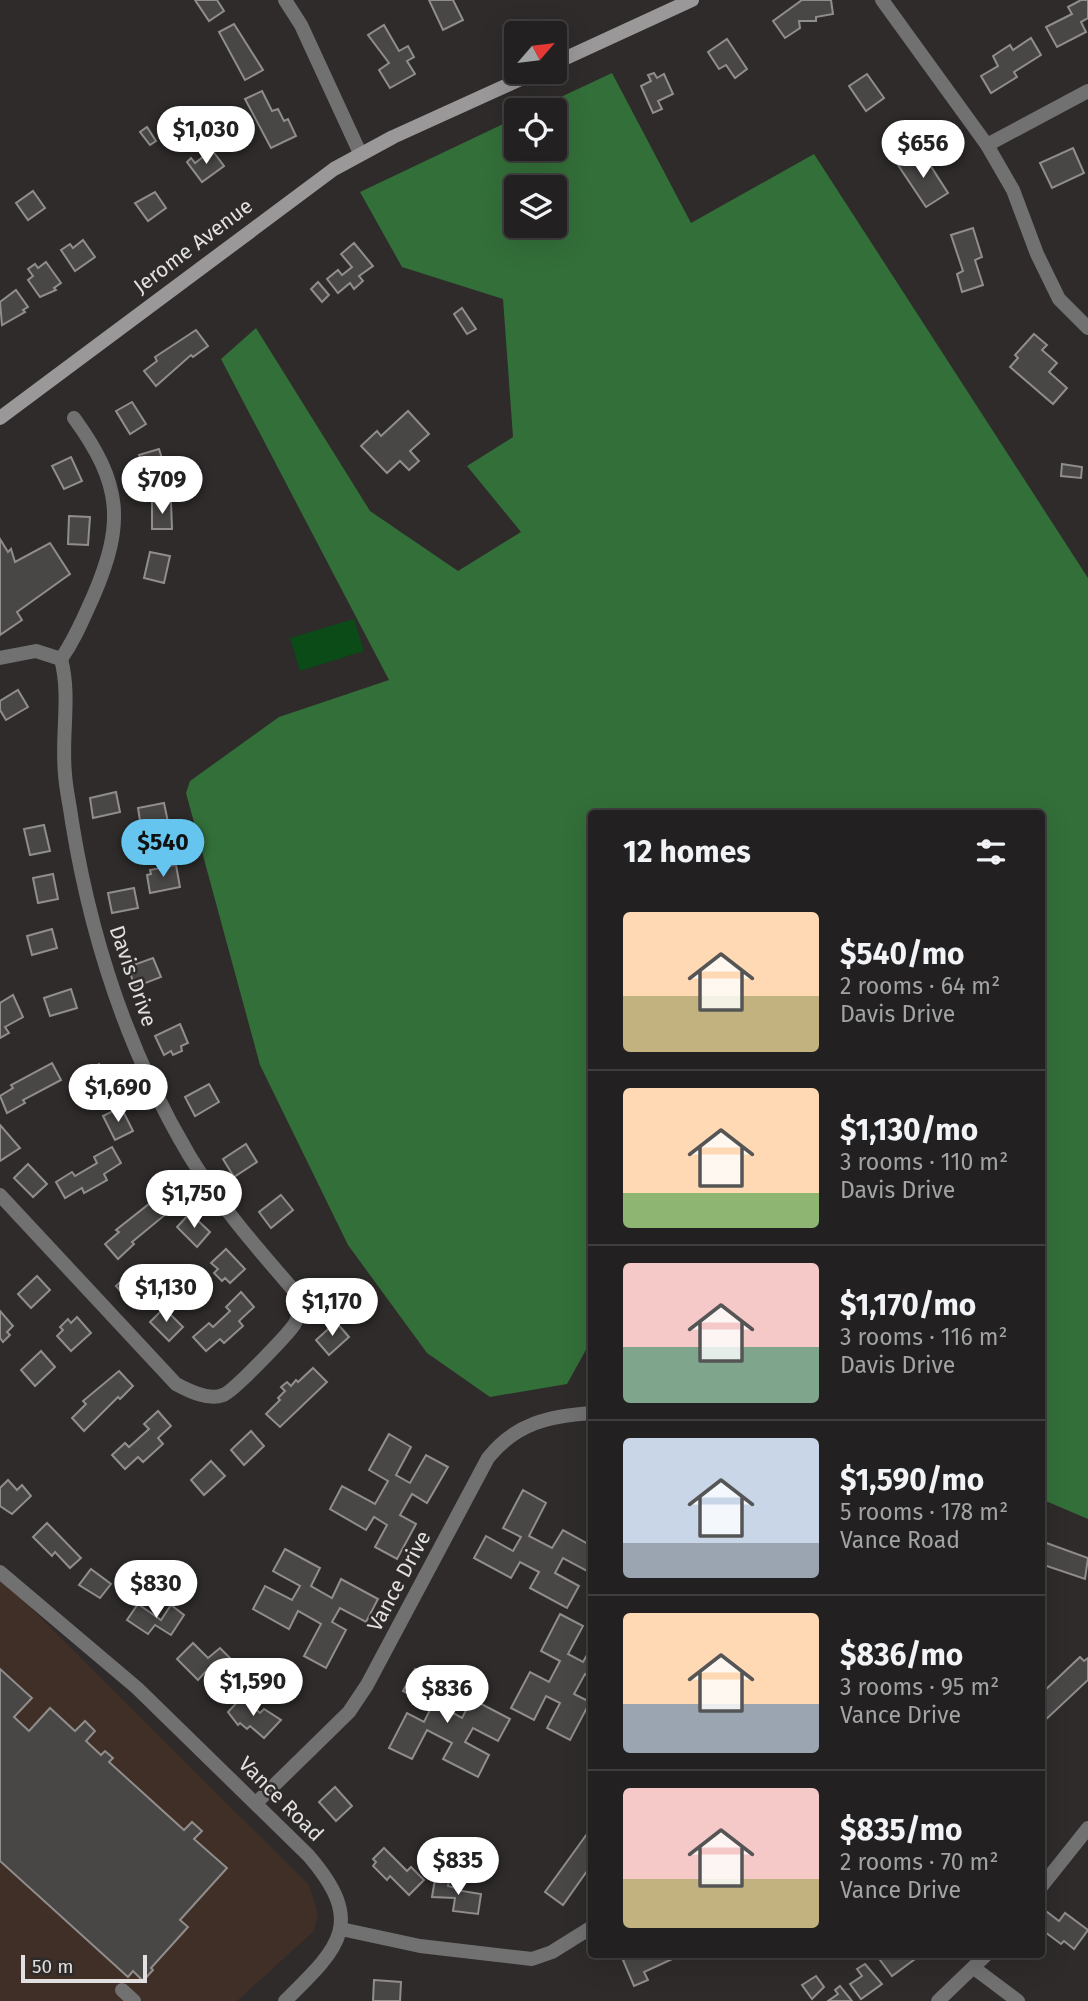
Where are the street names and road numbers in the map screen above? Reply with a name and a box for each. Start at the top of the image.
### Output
street label: Jerome Avenue [128,193,258,299]
street label: Davis Drive [104,922,162,1030]
street label: Vance Drive [362,1526,436,1636]
street label: Vance Road [233,1751,329,1847]

